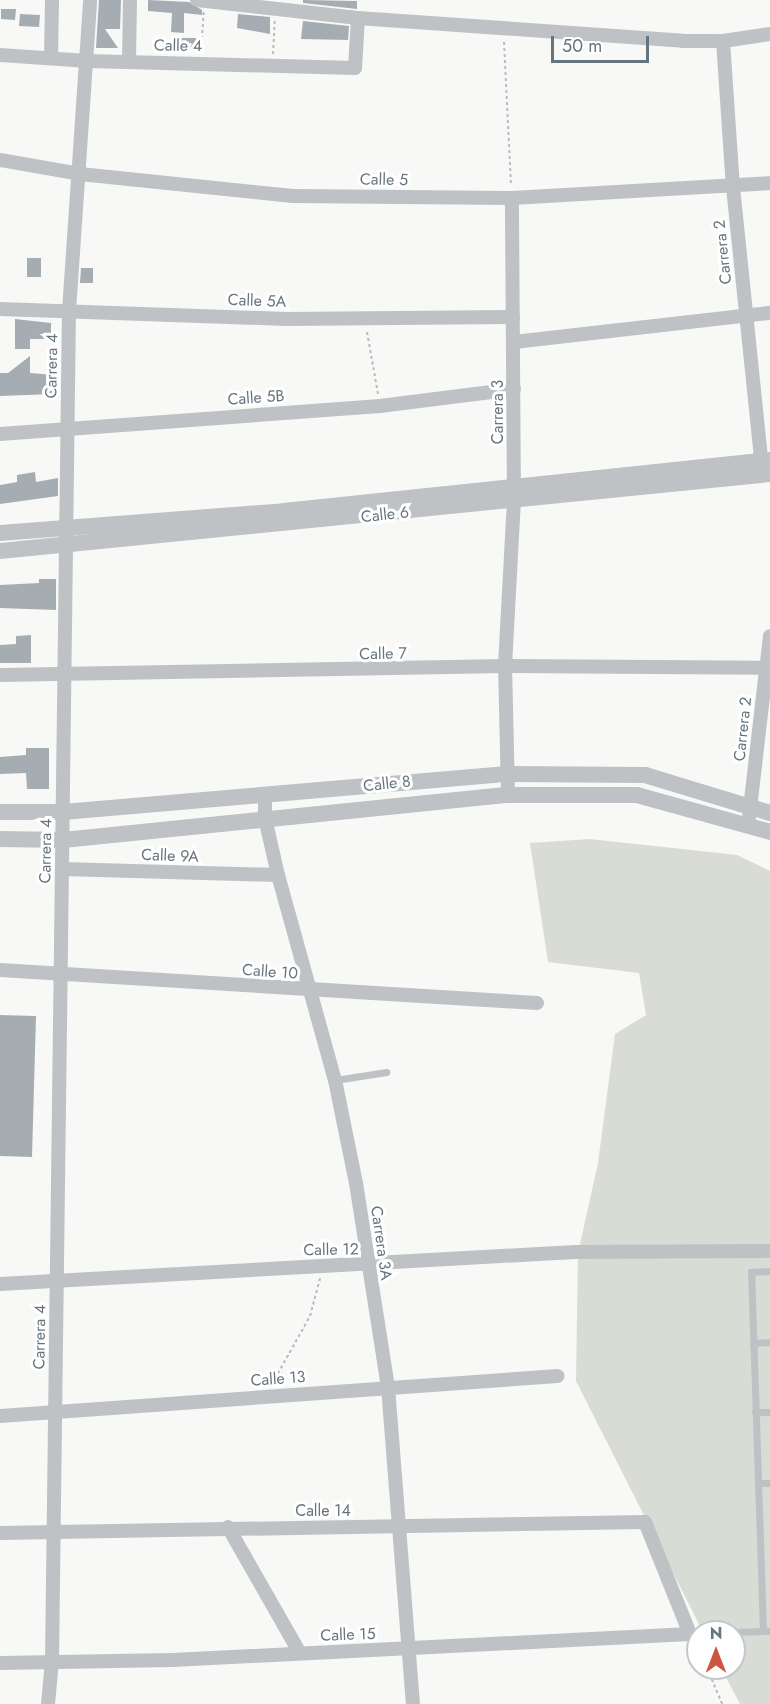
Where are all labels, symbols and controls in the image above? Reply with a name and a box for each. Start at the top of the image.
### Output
scale bar [554,24,652,62]
text: 50 m [562,33,602,59]
street label: Calle 4 [154,36,202,56]
street label: Calle 5 [360,170,408,190]
street label: Carrera 2 [710,219,736,285]
street label: Calle 5A [227,290,287,312]
street label: Carrera 4 [42,333,62,399]
street label: Carrera 3 [488,380,508,444]
street label: Calle 5B [227,386,285,410]
street label: Calle 6 [360,503,410,527]
street label: Calle 7 [359,644,407,664]
street label: Carrera 2 [730,696,756,762]
street label: Calle 8 [362,772,412,796]
street label: Carrera 4 [36,818,56,884]
street label: Calle 9A [141,845,199,867]
street label: Calle 10 [241,960,299,984]
street label: Carrera 3A [366,1205,396,1281]
street label: Calle 12 [303,1240,359,1260]
street label: Carrera 4 [30,1304,50,1370]
street label: Calle 13 [250,1368,306,1390]
street label: Calle 14 [295,1501,351,1521]
north arrow [686,1620,746,1680]
text: N [710,1622,722,1645]
street label: Calle 15 [320,1624,376,1646]

